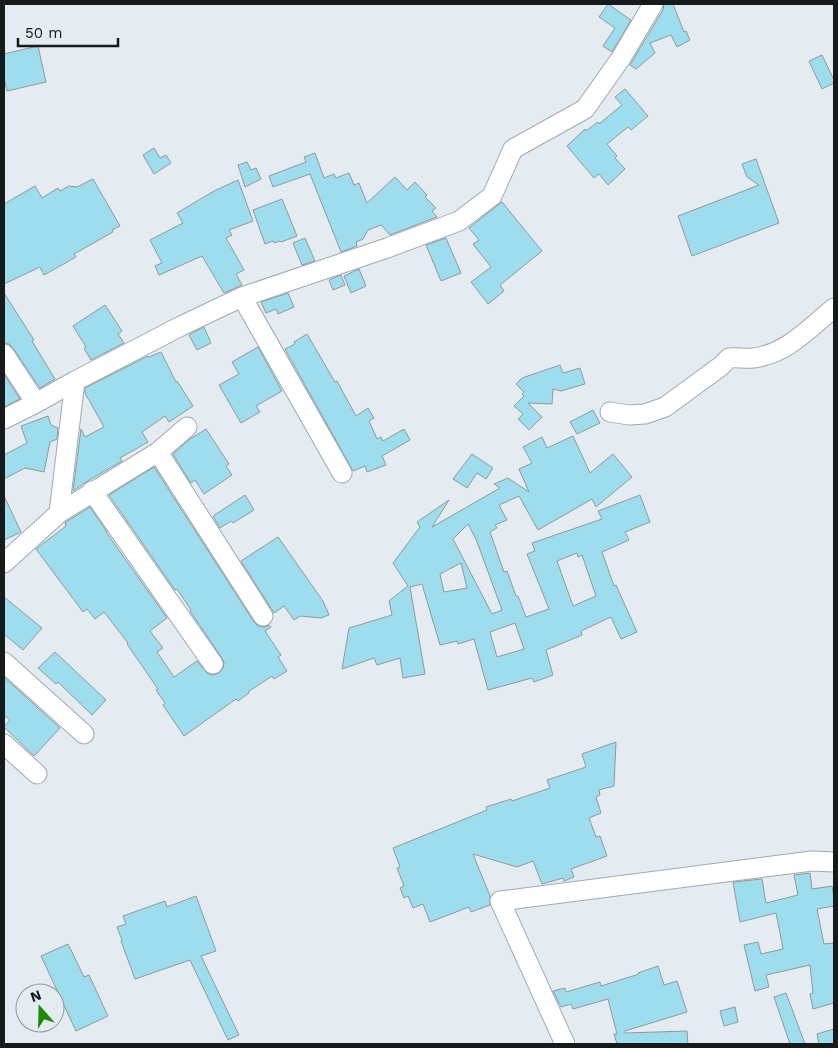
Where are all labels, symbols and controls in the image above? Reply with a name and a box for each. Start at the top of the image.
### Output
scale bar [18,15,118,47]
text: 50 m [25,24,62,42]
north arrow [15,983,65,1033]
text: N [28,986,43,1005]

